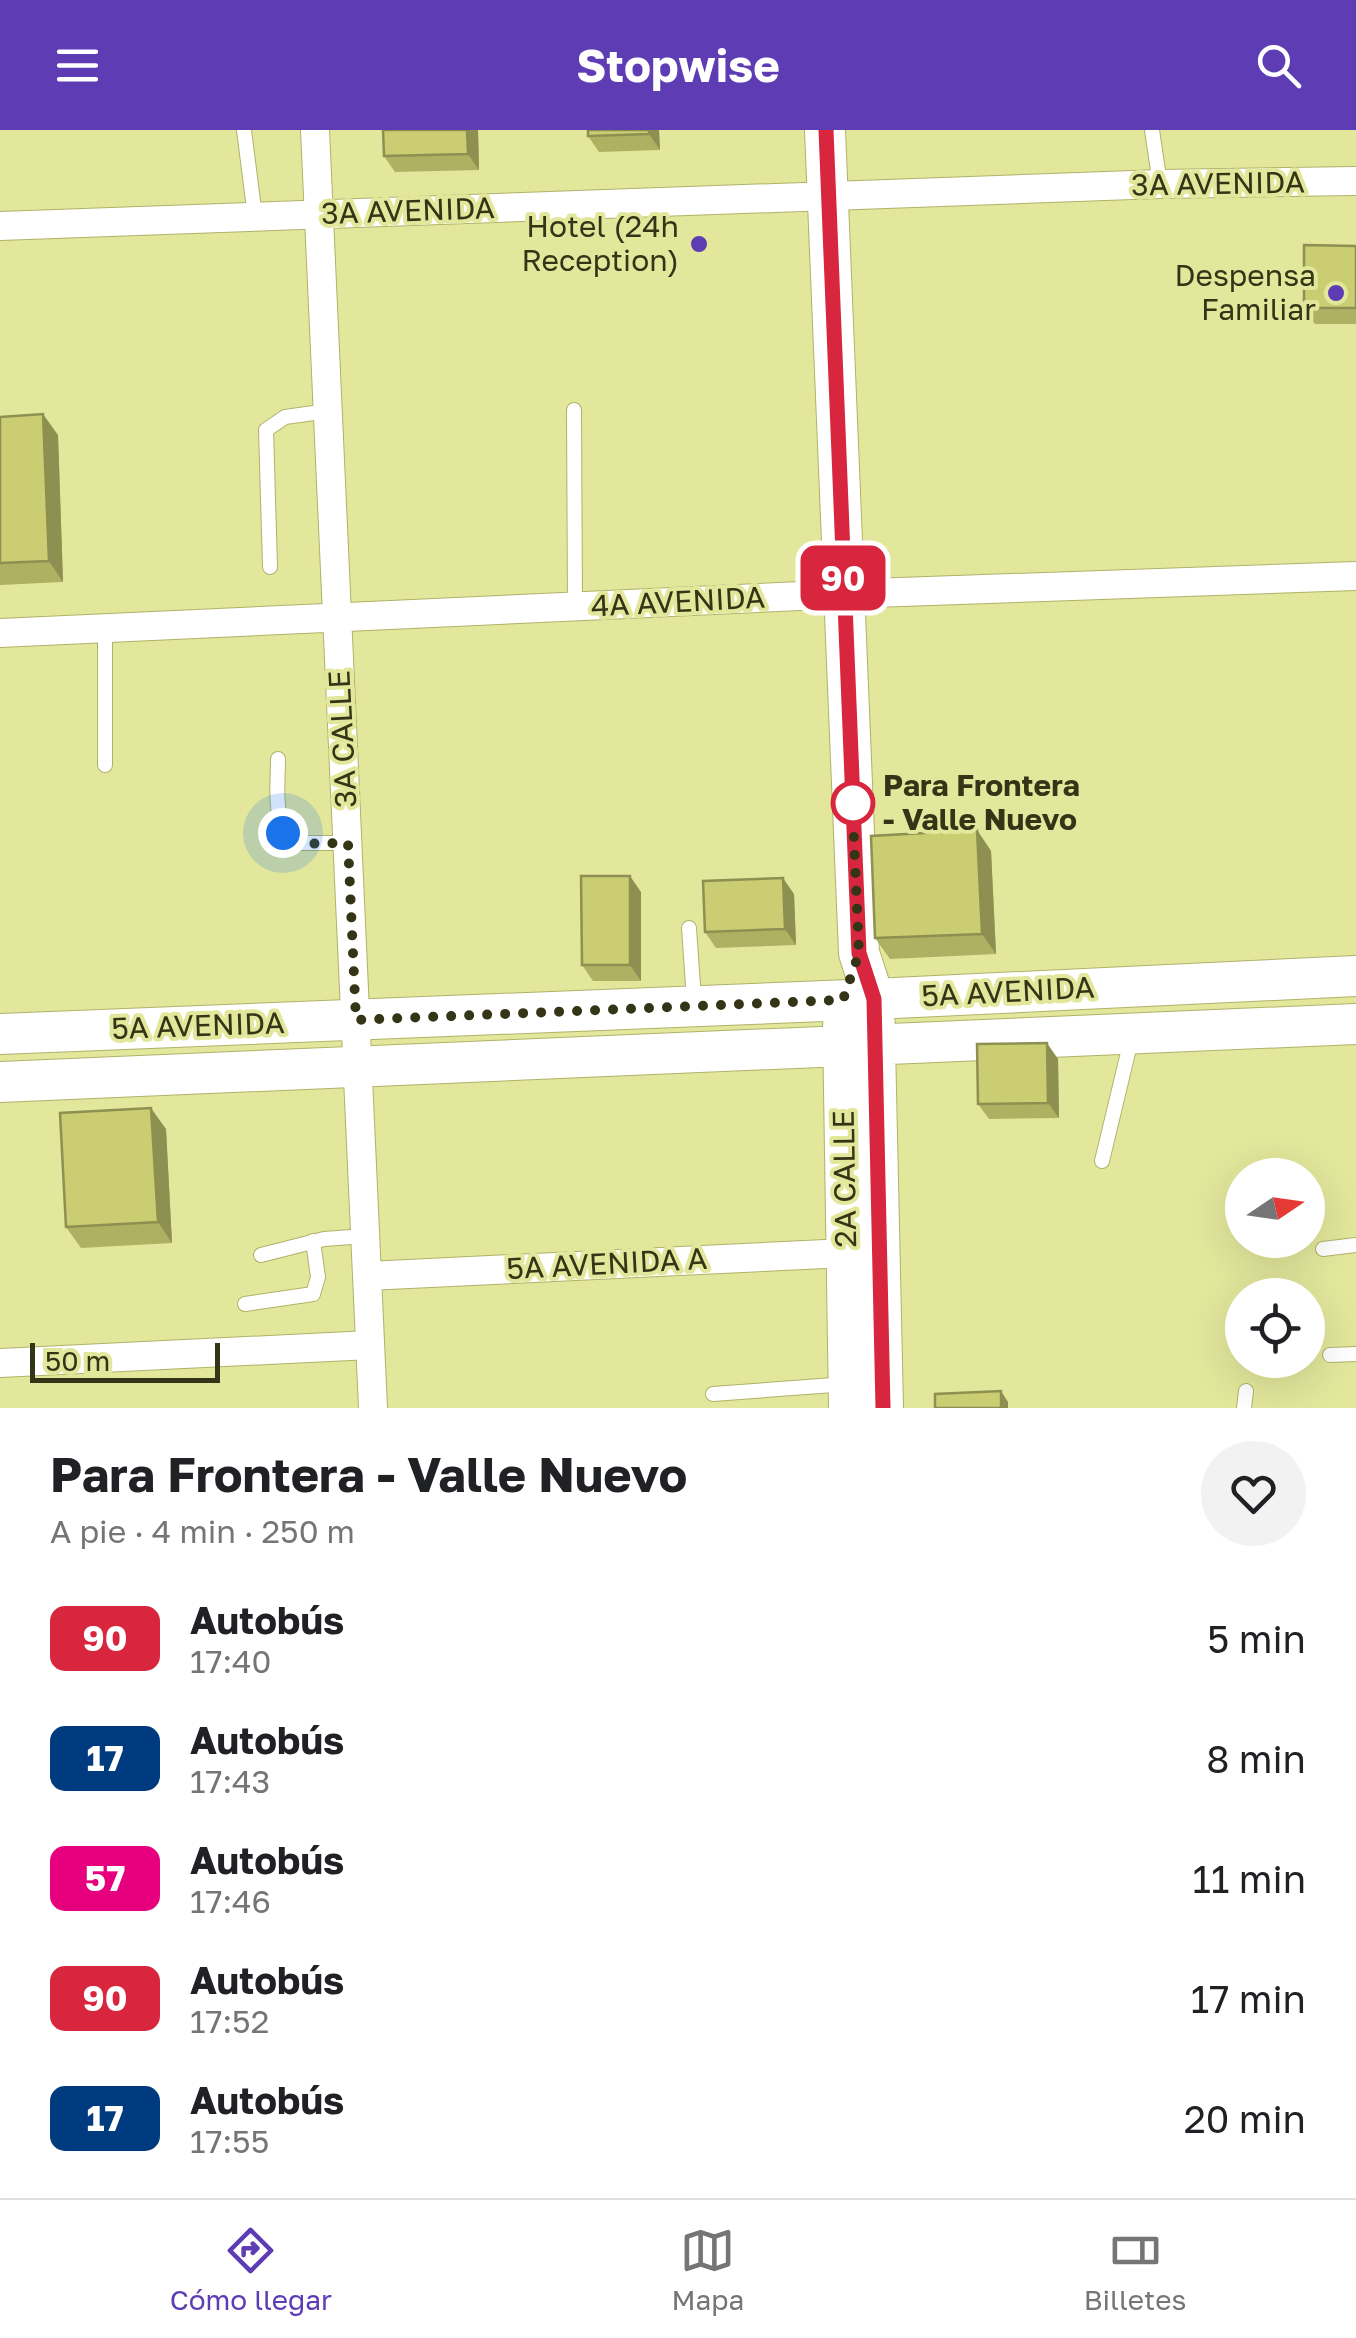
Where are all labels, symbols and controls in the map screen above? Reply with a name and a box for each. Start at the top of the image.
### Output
icon: menu [50,38,105,93]
text: Stopwise [576,38,780,92]
icon: search [1251,38,1306,93]
street label: 3A AVENIDA [1131,163,1305,203]
street label: 3A AVENIDA [321,189,495,231]
place label: Hotel (24h Reception) [521,208,679,278]
marker: Hotel (24h Reception) [688,233,710,255]
place label: Despensa Familiar [1175,257,1316,327]
marker: Despensa Familiar [1325,282,1347,304]
line badge: 90 [798,546,888,610]
text: 90 [821,557,865,599]
street label: 4A AVENIDA [590,578,766,624]
street label: 3A CALLE [320,669,364,809]
place label: Para Frontera - Valle Nuevo [883,767,1080,837]
marker: Para Frontera - Valle Nuevo [832,782,874,824]
your location [258,808,308,858]
street label: 5A AVENIDA [920,968,1096,1014]
street label: 5A AVENIDA [111,1004,285,1046]
street label: 2A CALLE [825,1110,863,1248]
north arrow [1225,1158,1325,1258]
map controls [1225,1158,1325,1378]
street label: 5A AVENIDA A [506,1240,708,1286]
button: locate [1225,1278,1325,1378]
scale bar [30,1338,220,1382]
text: 50 m [45,1344,110,1377]
button: heart [1201,1441,1306,1546]
text: Para Frontera - Valle Nuevo [50,1445,687,1503]
text: A pie · 4 min · 250 m [50,1512,355,1550]
text: Autobús [190,1597,344,1642]
text: 5 min [1207,1616,1306,1661]
text: 90 [83,1617,127,1659]
text: 17:40 [190,1642,271,1680]
text: Autobús [190,1717,344,1762]
text: 8 min [1206,1736,1306,1781]
text: 17 [86,1737,124,1779]
text: 17:43 [190,1762,270,1800]
text: Autobús [190,1837,344,1882]
text: 11 min [1192,1856,1306,1901]
text: 57 [85,1857,125,1899]
text: 17:46 [190,1882,271,1920]
text: Autobús [190,1957,344,2002]
text: 17 min [1191,1976,1306,2021]
text: 90 [83,1977,127,2019]
text: 17:52 [190,2002,269,2040]
text: Autobús [190,2077,344,2122]
text: 20 min [1184,2096,1306,2141]
text: 17 [86,2097,124,2139]
text: 17:55 [190,2122,269,2160]
tab: Cómo llegar [170,2223,332,2316]
tab: Mapa [671,2223,744,2316]
tab: Billetes [1084,2223,1186,2316]

